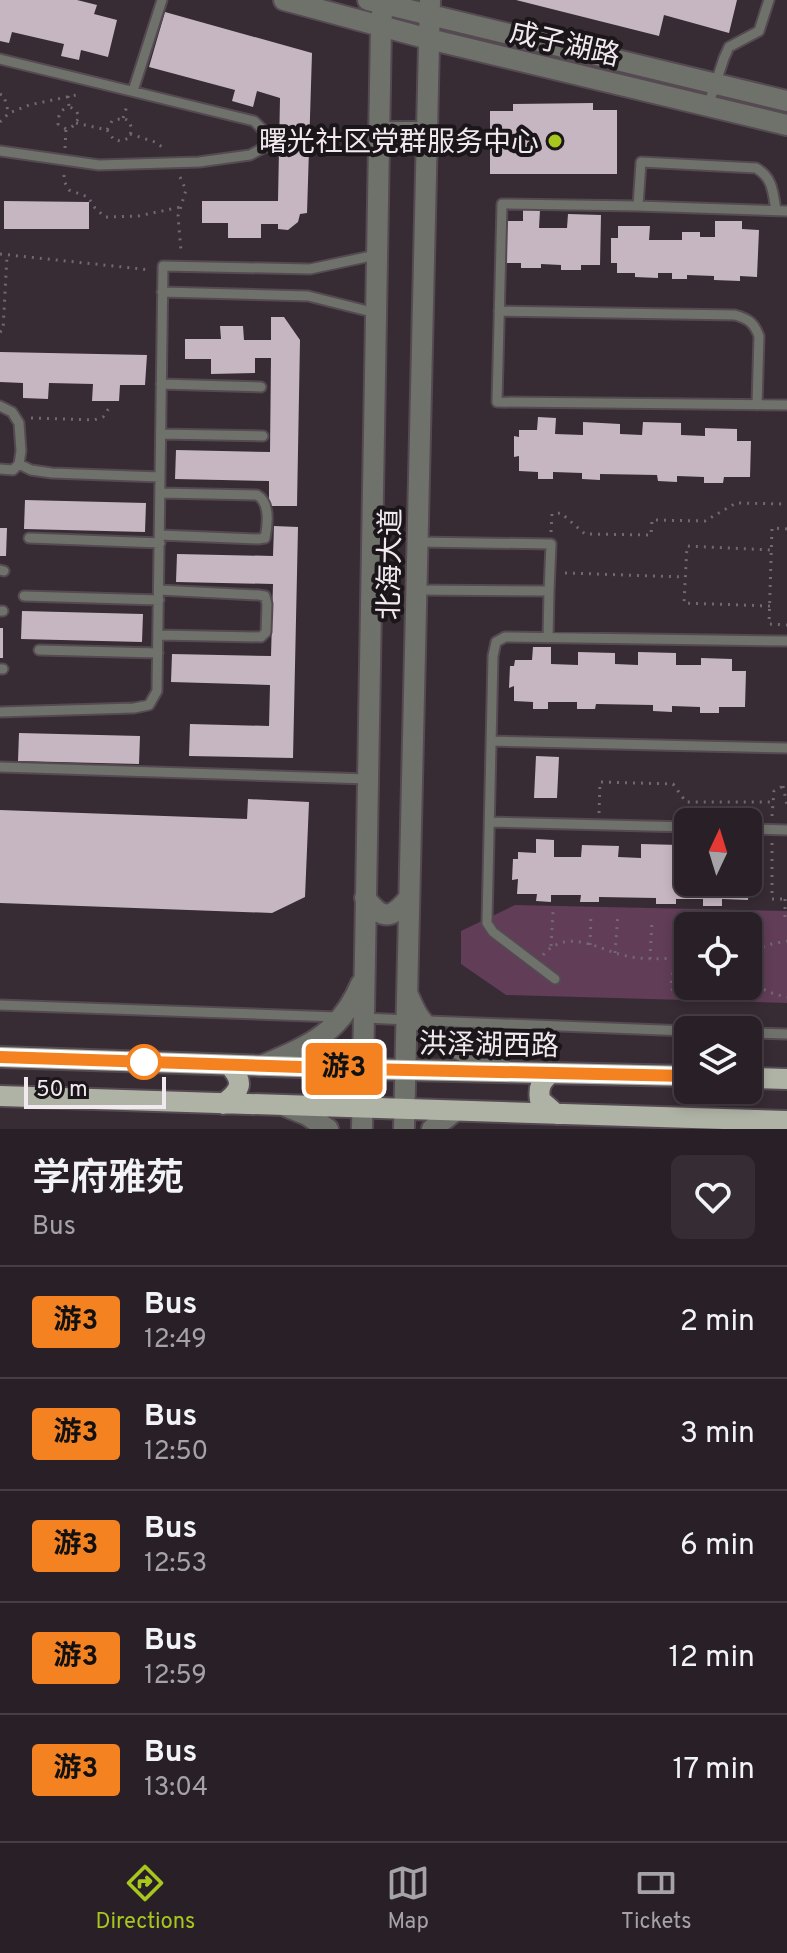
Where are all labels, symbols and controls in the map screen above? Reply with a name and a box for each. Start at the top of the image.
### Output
street label: 成子湖路 [506,16,623,76]
place label: 曙光社区党群服务中心 [259,126,539,162]
marker: 曙光社区党群服务中心 [546,132,564,150]
street label: 北海大道 [373,508,411,620]
north arrow [674,808,762,896]
map controls [674,808,762,1104]
button: locate [674,912,762,1000]
button: layers [674,1016,762,1104]
street label: 洪泽湖西路 [419,1028,559,1066]
line badge: 游3 [308,1043,380,1095]
unlabelled marker [127,1045,161,1079]
text: 游3 [322,1051,366,1087]
scale bar [24,1073,166,1109]
text: 50 m [36,1077,88,1104]
button: heart [671,1155,755,1239]
text: 学府雅苑 [32,1156,184,1205]
text: Bus [32,1211,76,1244]
text: Bus [144,1287,197,1324]
text: 游3 [54,1304,98,1340]
text: 2 min [680,1304,755,1341]
text: 12:49 [144,1324,207,1357]
text: Bus [144,1399,197,1436]
text: 游3 [54,1416,98,1452]
text: 3 min [680,1416,755,1453]
text: 12:50 [144,1436,208,1469]
text: Bus [144,1511,197,1548]
text: 游3 [54,1528,98,1564]
text: 6 min [680,1528,755,1565]
text: 12:53 [144,1548,207,1581]
text: Bus [144,1623,197,1660]
text: 游3 [54,1640,98,1676]
text: 12 min [668,1640,755,1677]
text: 12:59 [144,1660,207,1693]
text: Bus [144,1735,197,1772]
text: 游3 [54,1752,98,1788]
text: 17 min [672,1752,755,1789]
text: 13:04 [144,1772,208,1805]
tab: Directions [95,1861,195,1936]
tab: Map [386,1861,430,1936]
tab: Tickets [621,1861,692,1936]

